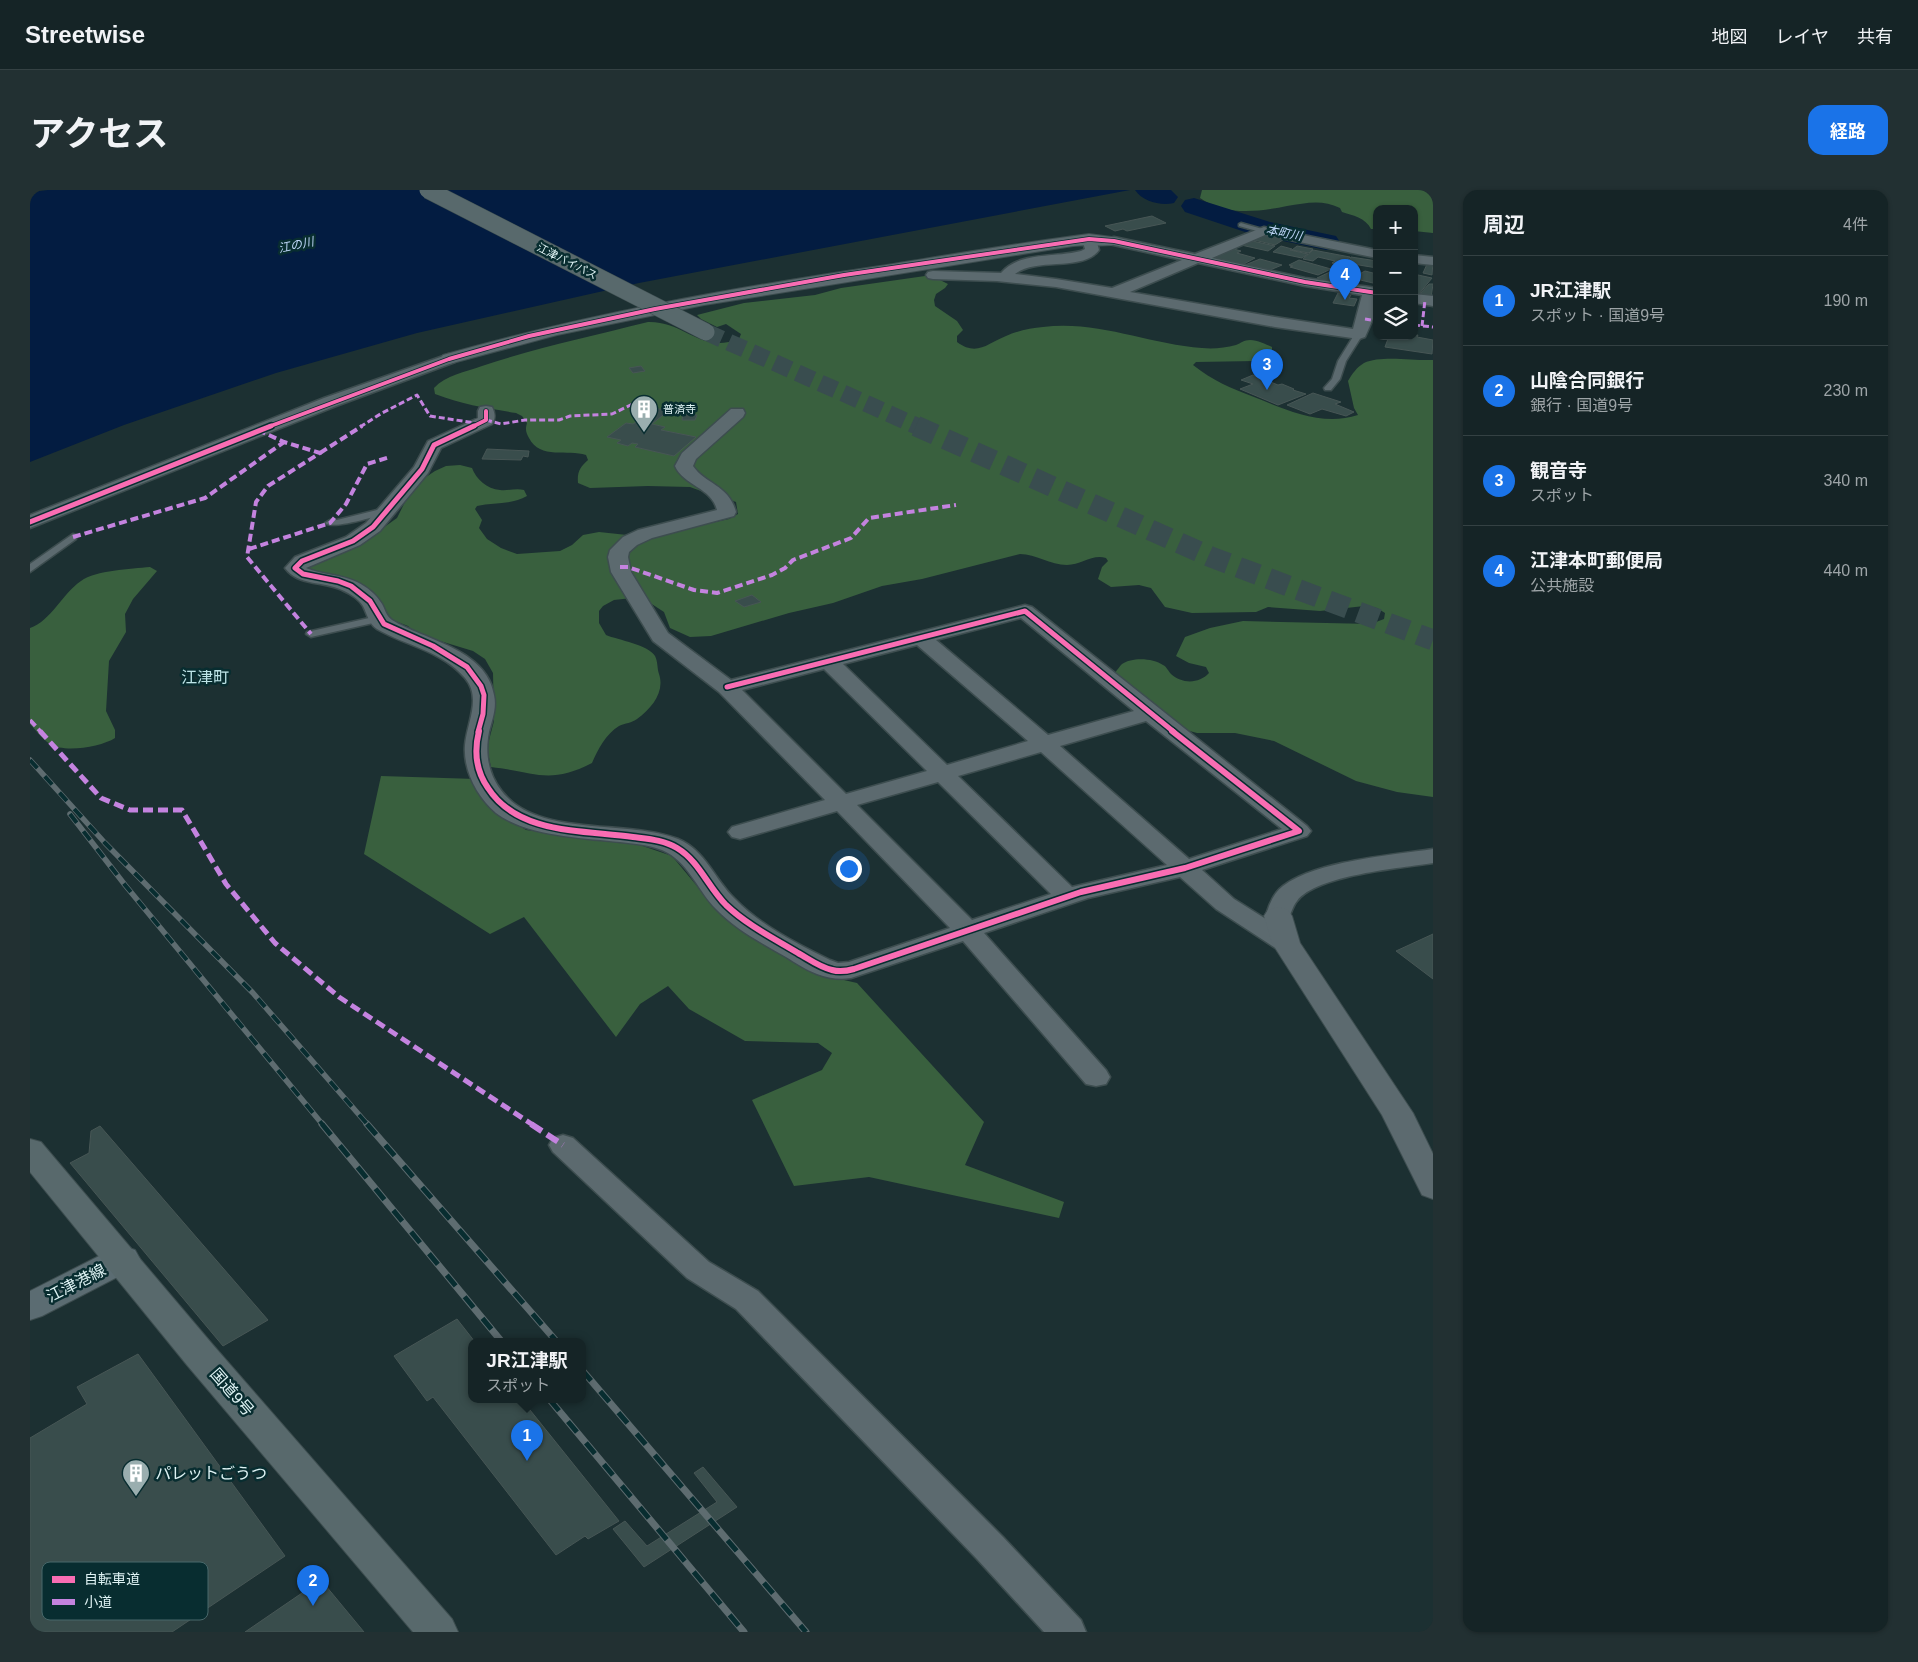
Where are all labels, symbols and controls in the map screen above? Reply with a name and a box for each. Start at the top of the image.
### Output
text: Streetwise [25,21,145,48]
text: 地図 [1712,27,1748,47]
text: レイヤ [1776,27,1829,47]
text: 共有 [1857,27,1893,47]
button: 経路 [1808,105,1888,155]
text: アクセス [30,114,168,153]
map controls [1373,205,1418,340]
button: + [1373,205,1418,250]
text: 周辺 [1483,213,1525,236]
text: 4件 [1843,216,1868,233]
water label: 本町川 [1265,223,1305,244]
water label: 江の川 [277,234,317,256]
street label: 江津バイパス [535,241,599,281]
button: − [1373,250,1418,295]
pin: 4 [1329,259,1361,300]
text: JR江津駅 [1530,280,1611,301]
text: 1 [1495,292,1503,309]
text: 190 m [1824,292,1868,309]
button: layers [1373,295,1418,340]
text: スポット · 国道9号 [1530,307,1665,324]
pin: 3 [1251,349,1283,390]
text: 山陰合同銀行 [1530,370,1644,391]
text: 2 [1495,382,1503,399]
text: 230 m [1824,382,1868,399]
building icon: 普済寺 [629,394,659,433]
text: 銀行 · 国道9号 [1530,397,1633,414]
place label: 普済寺 [663,403,696,415]
text: 観音寺 [1530,460,1587,481]
text: 3 [1495,472,1503,489]
text: 340 m [1824,472,1868,489]
text: スポット [1530,487,1594,504]
text: 江津本町郵便局 [1530,550,1663,571]
text: 4 [1495,562,1503,579]
text: 440 m [1824,562,1868,579]
text: 公共施設 [1530,577,1594,594]
district label: 江津町 [181,669,229,686]
your location [836,856,862,882]
street label: 江津港線 [44,1261,108,1305]
popup [468,1338,586,1403]
text: JR江津駅 [486,1350,568,1371]
street label: 国道9号 [207,1365,257,1419]
text: スポット [486,1377,550,1394]
pin: 1 [511,1420,543,1461]
building icon: パレットごうつ [121,1458,151,1497]
place label: パレットごうつ [155,1465,267,1482]
legend [42,1562,208,1620]
pin: 2 [297,1565,329,1606]
text: 自転車道 [84,1571,140,1587]
text: 小道 [84,1594,112,1610]

